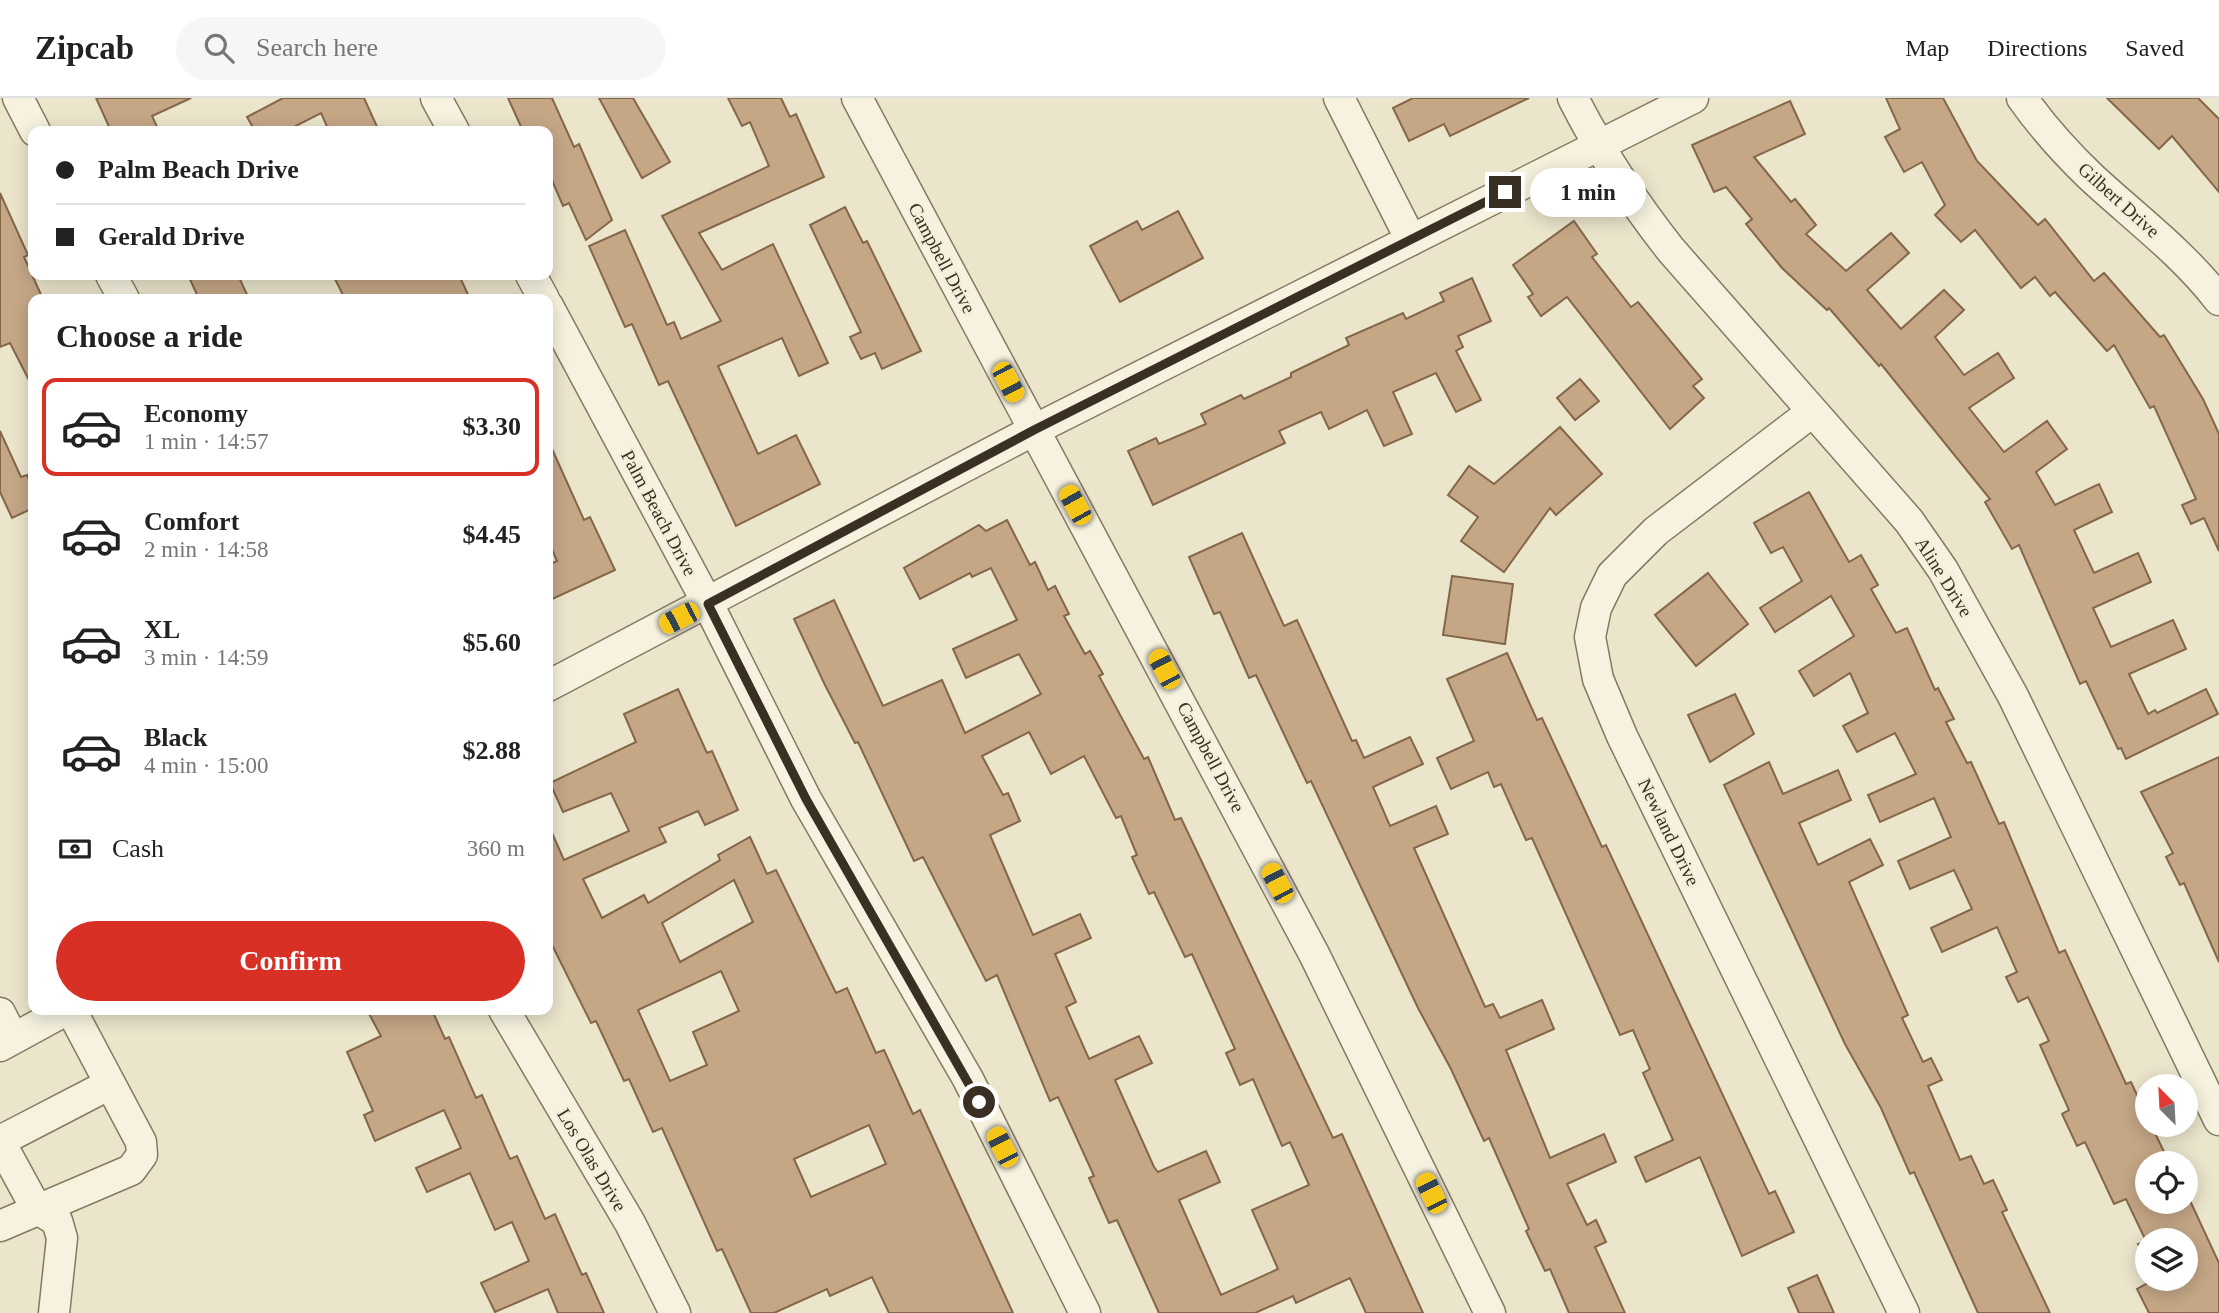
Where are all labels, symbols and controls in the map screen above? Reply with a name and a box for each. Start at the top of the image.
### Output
search box [176,17,666,80]
icon: search [200,29,238,67]
text: Zipcab [35,30,134,66]
text: Search here [256,33,378,62]
text: Map [1905,35,1949,61]
text: Directions [1987,35,2087,61]
text: Saved [2125,35,2184,61]
text: Palm Beach Drive [98,155,299,184]
street label: Gilbert Drive [2074,158,2164,242]
callout: 1 min [1530,168,1645,217]
route end [1489,176,1521,208]
text: 1 min [1560,180,1616,205]
street label: Campbell Drive [904,199,980,317]
text: Gerald Drive [98,222,245,251]
text: Choose a ride [56,318,243,354]
car [989,359,1028,405]
icon: car [60,396,123,459]
text: Economy [144,399,248,428]
text: $3.30 [463,412,521,441]
text: 1 min · 14:57 [144,429,269,454]
street label: Palm Beach Drive [617,447,701,579]
car [1056,482,1095,528]
icon: car [60,504,123,567]
text: Comfort [144,507,239,536]
text: $4.45 [463,520,521,549]
street label: Aline Drive [1911,533,1977,621]
text: 2 min · 14:58 [144,537,269,562]
car [656,599,703,637]
icon: car [60,612,123,675]
text: XL [144,615,180,644]
text: $5.60 [463,628,521,657]
text: 3 min · 14:59 [144,645,269,670]
car [1145,646,1184,692]
street label: Campbell Drive [1173,698,1249,816]
icon: car [60,720,123,783]
text: Black [144,723,208,752]
text: $2.88 [463,736,521,765]
text: 4 min · 15:00 [144,753,269,778]
street label: Newland Drive [1634,775,1704,889]
icon: cash [56,830,94,868]
text: Cash [112,834,164,863]
text: 360 m [467,836,525,861]
car [1258,860,1297,906]
button: Confirm [56,921,525,1001]
north arrow [2135,1074,2198,1138]
map controls [2135,1074,2198,1291]
route start [963,1086,995,1118]
street label: Los Olas Drive [553,1105,631,1215]
car [984,1124,1021,1170]
button: locate [2135,1151,2198,1214]
car [1413,1170,1450,1216]
button: layers [2135,1228,2198,1291]

